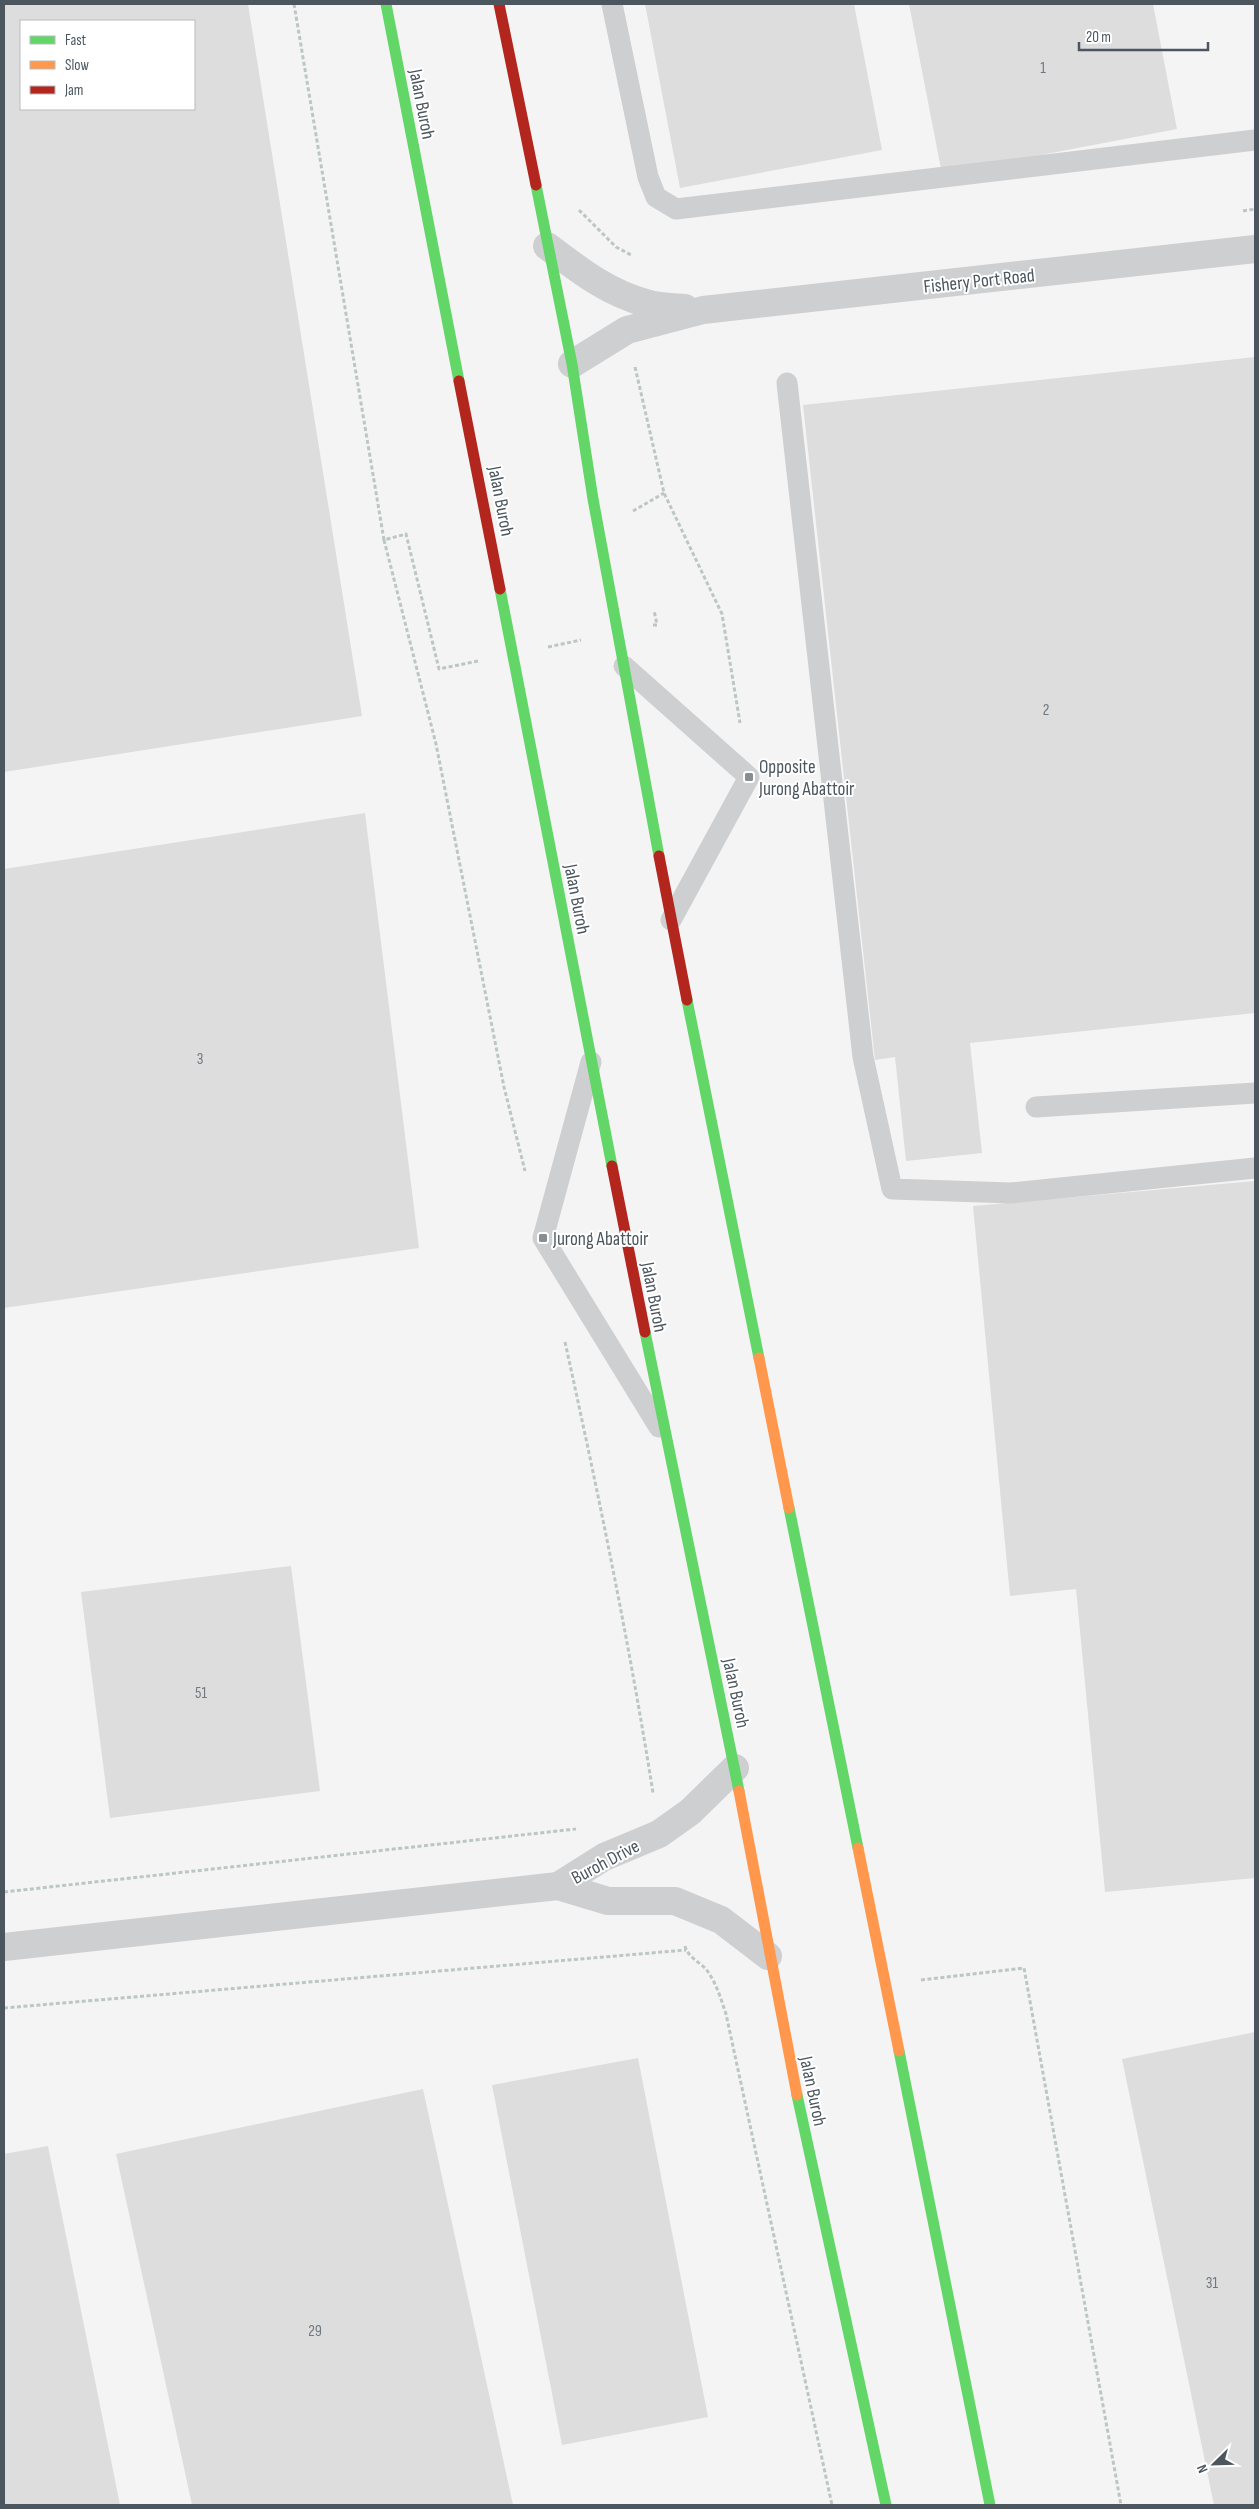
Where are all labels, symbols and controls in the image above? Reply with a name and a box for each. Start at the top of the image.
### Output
legend [20,20,195,110]
scale bar [1079,20,1208,52]
text: 20 m [1086,28,1111,47]
text: Fast [65,31,87,50]
text: Slow [65,56,89,75]
house number: 1 [1040,59,1046,78]
street label: Jalan Buroh [403,66,440,141]
text: Jam [64,81,83,100]
street label: Fishery Port Road [922,264,1036,299]
street label: Jalan Buroh [482,463,519,538]
house number: 2 [1043,701,1049,720]
place label: Opposite Jurong Abattoir [758,756,855,801]
marker: Opposite Jurong Abattoir [743,771,755,783]
street label: Jalan Buroh [558,861,595,936]
house number: 3 [197,1050,203,1069]
place label: Jurong Abattoir [552,1228,649,1251]
marker: Jurong Abattoir [537,1232,549,1244]
street label: Jalan Buroh [635,1259,672,1334]
street label: Jalan Buroh [717,1655,754,1730]
house number: 51 [195,1684,207,1703]
street label: Buroh Drive [568,1835,644,1890]
street label: Jalan Buroh [794,2053,831,2128]
house number: 31 [1206,2274,1219,2293]
house number: 29 [308,2322,322,2341]
north arrow [1189,2439,1239,2489]
text: N [1193,2462,1212,2476]

